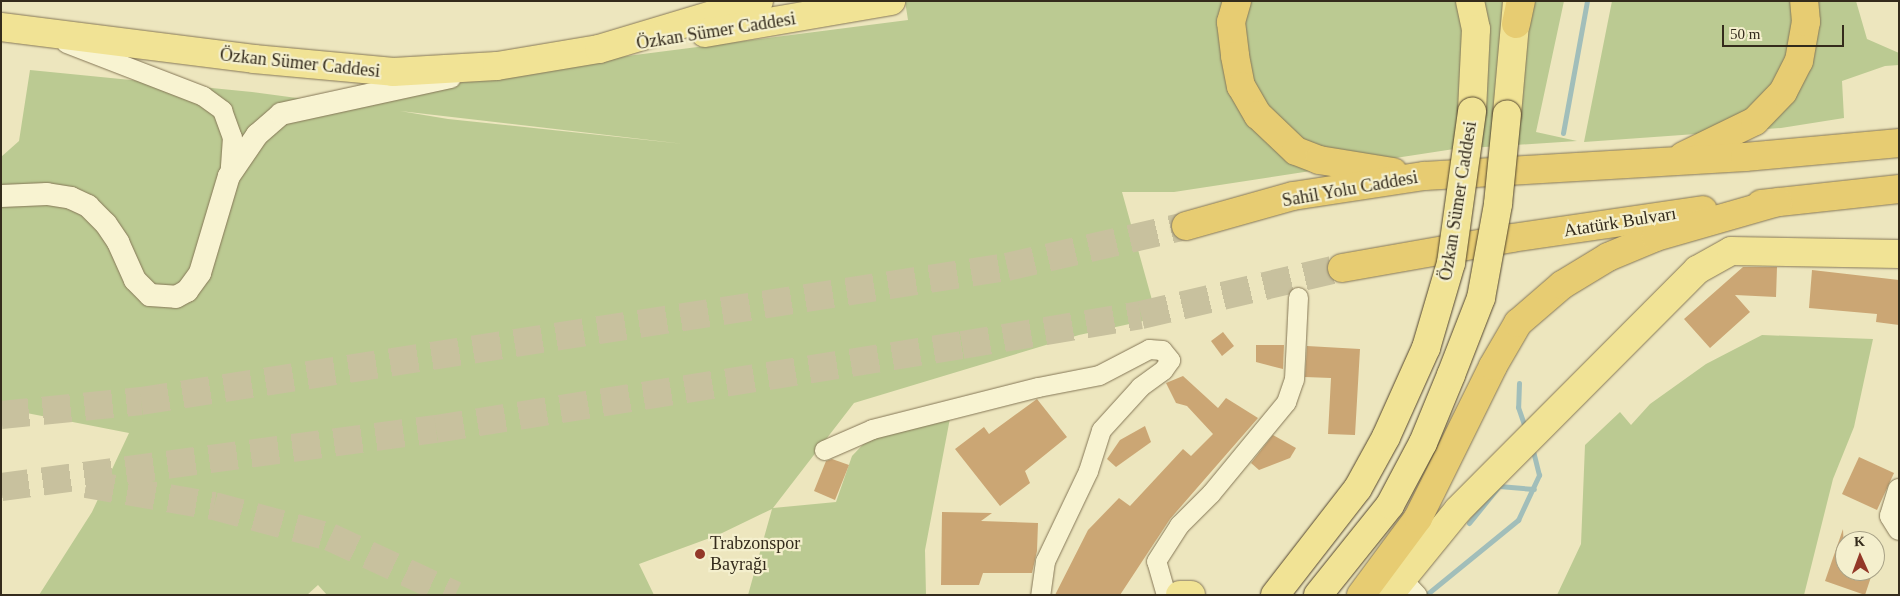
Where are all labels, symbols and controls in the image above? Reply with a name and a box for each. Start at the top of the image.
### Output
street label: Özkan Sümer Caddesi [635,8,797,54]
scale bar [1725,15,1848,47]
text: 50 m [1730,26,1760,42]
street label: Özkan Sümer Caddesi [219,44,381,82]
street label: Özkan Sümer Caddesi [1435,120,1481,282]
street label: Sahil Yolu Caddesi [1280,166,1420,212]
street label: Atatürk Bulvarı [1562,202,1678,242]
north arrow [1835,531,1885,581]
place label: Trabzonspor Bayrağı [710,533,800,576]
text: K [1854,534,1865,549]
marker: Trabzonspor Bayrağı [694,548,706,560]

